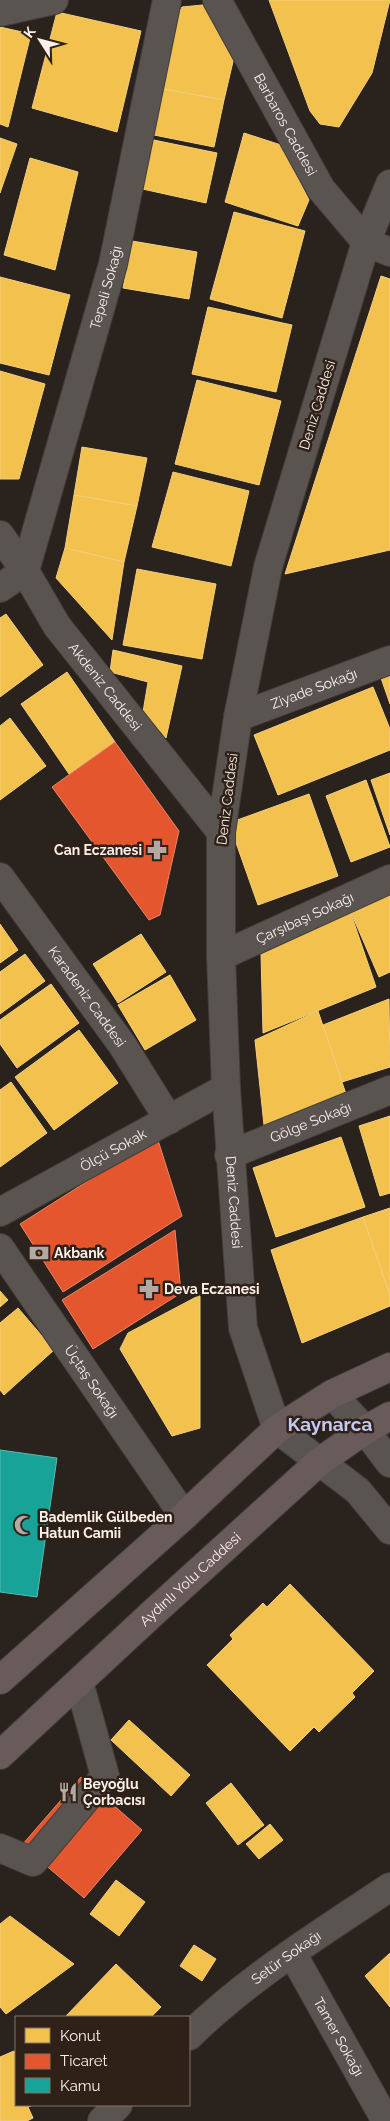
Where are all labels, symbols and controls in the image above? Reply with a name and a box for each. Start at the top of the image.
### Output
north arrow [15,15,65,65]
text: K [20,23,39,41]
street label: Barbaros Caddesi [251,70,320,178]
street label: Tepeli Sokağı [87,244,125,331]
street label: Deniz Caddesi [296,358,338,452]
street label: Akdeniz Caddesi [65,639,145,734]
street label: Ziyade Sokağı [268,665,359,712]
street label: Deniz Caddesi [213,752,241,846]
pharmacy icon: Can Eczanesi [146,839,168,861]
place label: Can Eczanesi [54,842,142,858]
street label: Çarşıbaşı Sokağı [253,889,356,947]
street label: Karadeniz Caddesi [45,943,129,1050]
street label: Gölge Sokağı [268,1098,354,1146]
street label: Ölçü Sokak [76,1125,150,1175]
street label: Deniz Caddesi [223,1155,245,1249]
bank icon: Akbank [28,1242,50,1264]
place label: Akbank [54,1245,105,1261]
pharmacy icon: Deva Eczanesi [138,1278,160,1300]
place label: Deva Eczanesi [164,1281,260,1297]
street label: Üçtaş Sokağı [61,1341,122,1421]
district label: Kaynarca [288,1413,373,1435]
place label: Bademlik Gülbeden Hatun Camii [39,1509,173,1541]
mosque icon: Bademlik Gülbeden Hatun Camii [13,1514,35,1536]
street label: Aydınlı Yolu Caddesi [136,1529,244,1629]
place label: Beyoğlu Çorbacısı [83,1776,145,1808]
restaurant icon: Beyoğlu Çorbacısı [57,1781,79,1803]
street label: Setür Sokağı [248,1927,324,1988]
street label: Tamer Sokağı [311,1995,367,2079]
legend [15,2016,190,2106]
text: Konut [60,2027,101,2045]
text: Ticaret [60,2052,108,2070]
text: Kamu [60,2077,101,2095]

